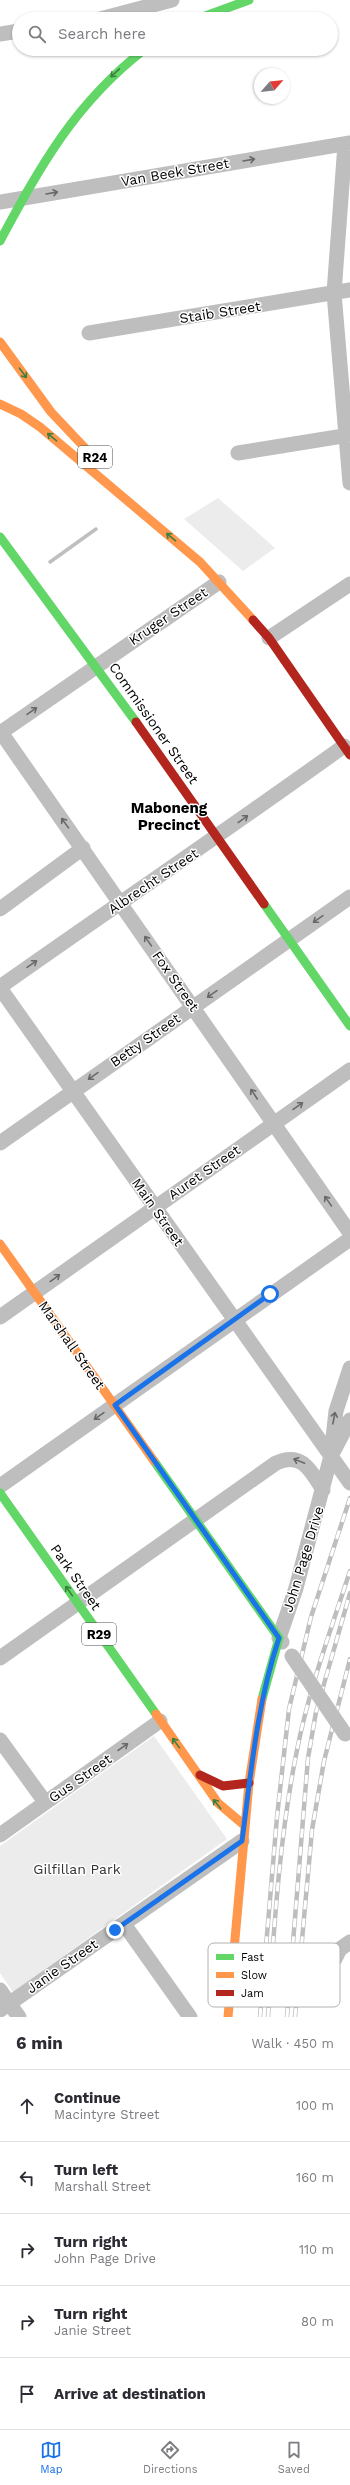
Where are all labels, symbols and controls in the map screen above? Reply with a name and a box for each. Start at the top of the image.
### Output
search box [12,12,338,56]
icon: search [26,23,48,45]
text: Search here [58,25,146,43]
one-way arrow [110,68,120,78]
north arrow [254,68,290,104]
street label: Van Beek Street [120,155,230,189]
one-way arrow [243,156,256,164]
one-way arrow [45,189,58,197]
street label: Staib Street [178,298,262,326]
one-way arrow [19,368,27,379]
one-way arrow [47,432,57,441]
road number: R24 [78,446,112,468]
one-way arrow [165,532,176,541]
street label: Kruger Street [126,584,210,648]
street label: Commissioner Street [106,659,202,787]
one-way arrow [26,707,37,715]
district label: Maboneng Precinct [131,799,208,834]
one-way arrow [237,815,248,823]
one-way arrow [61,818,69,829]
street label: Albrecht Street [105,845,201,917]
one-way arrow [313,915,324,923]
one-way arrow [144,936,152,947]
street label: Fox Street [149,948,203,1014]
one-way arrow [26,960,37,968]
one-way arrow [206,990,217,998]
street label: Betty Street [107,1010,183,1070]
one-way arrow [88,1072,99,1080]
one-way arrow [250,1089,258,1100]
one-way arrow [292,1102,303,1110]
street label: Auret Street [165,1141,243,1203]
street label: Main Street [129,1175,187,1249]
one-way arrow [324,1196,332,1207]
one-way arrow [49,1274,60,1282]
route start [261,1285,279,1303]
street label: Marshall Street [36,1298,109,1392]
one-way arrow [94,1411,105,1420]
one-way arrow [331,1412,339,1425]
one-way arrow [293,1457,305,1464]
street label: John Page Drive [279,1504,327,1614]
street label: Park Street [47,1541,105,1613]
one-way arrow [65,1586,73,1597]
road number: R29 [82,1623,116,1645]
one-way arrow [172,1738,180,1749]
one-way arrow [117,1743,128,1751]
street label: Gus Street [45,1750,115,1806]
one-way arrow [213,1798,222,1809]
park label: Gilfillan Park [33,1861,121,1877]
route end [106,1921,124,1939]
street label: Janie Street [23,1936,101,1996]
legend [208,1943,340,2007]
text: Fast [241,1951,264,1964]
text: Slow [241,1969,267,1982]
text: Jam [241,1987,264,2000]
text: 6 min [16,2033,63,2053]
text: Walk · 450 m [251,2036,334,2051]
text: Continue [54,2089,121,2107]
icon: ahead [16,2095,38,2117]
text: 100 m [296,2098,334,2113]
text: Macintyre Street [54,2107,159,2122]
text: Turn left [54,2161,118,2179]
icon: left [16,2167,38,2189]
text: 160 m [296,2170,334,2185]
text: Marshall Street [54,2179,151,2194]
text: Turn right [54,2233,127,2251]
icon: right [16,2239,38,2261]
text: 110 m [299,2242,334,2257]
text: John Page Drive [54,2251,156,2266]
text: Turn right [54,2305,127,2323]
icon: right [16,2311,38,2333]
text: 80 m [301,2314,334,2329]
text: Janie Street [54,2323,131,2338]
icon: arrive [16,2383,38,2405]
text: Arrive at destination [54,2385,206,2403]
tab: Map [40,2439,63,2476]
tab: Directions [143,2439,197,2476]
tab: Saved [278,2439,310,2476]

